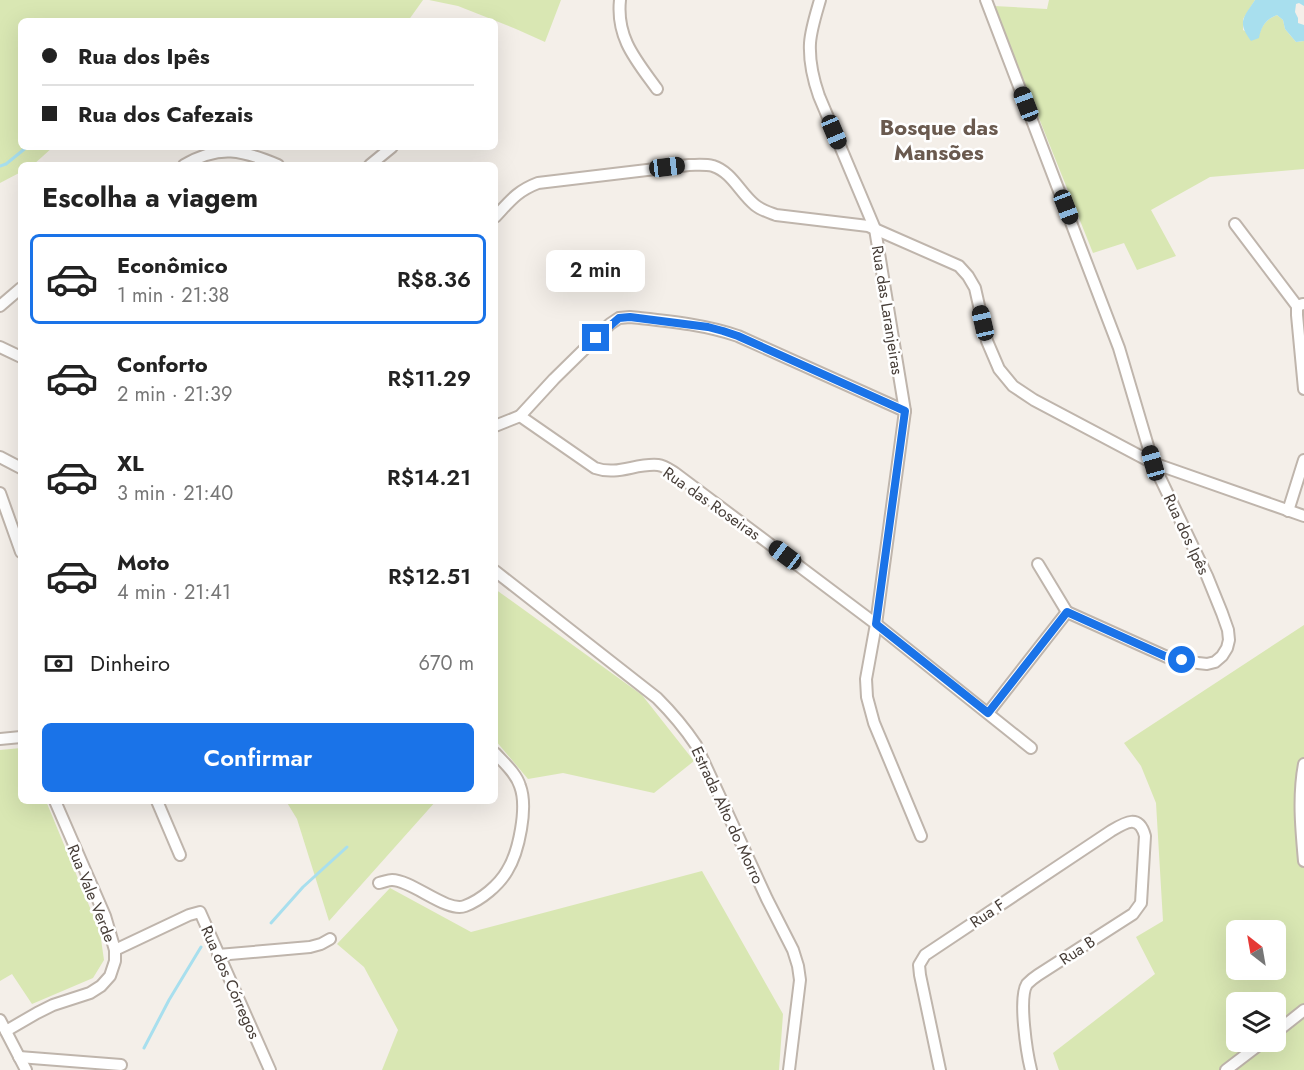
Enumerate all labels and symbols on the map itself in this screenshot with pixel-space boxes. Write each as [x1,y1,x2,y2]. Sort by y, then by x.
car [1011,84,1041,124]
district label: Bosque das Mansões [880,111,998,168]
car [819,112,849,152]
car [648,156,686,178]
car [1051,187,1081,227]
street label: Rua das Laranjeiras [866,244,909,376]
callout: 2 min [546,251,646,293]
car [970,303,996,343]
route end [582,324,609,351]
car [1139,443,1167,483]
street label: Rua das Roseiras [658,461,765,546]
street label: Rua dos Ipês [1158,490,1215,578]
car [765,537,805,573]
route start [1168,646,1195,673]
street label: Estrada Alto do Morro [686,743,770,888]
street label: Rua Vale Verde [61,841,122,946]
street label: Rua F [965,893,1009,934]
north arrow [1226,920,1286,980]
street label: Rua dos Córregos [195,922,266,1043]
street label: Rua B [1055,930,1100,971]

